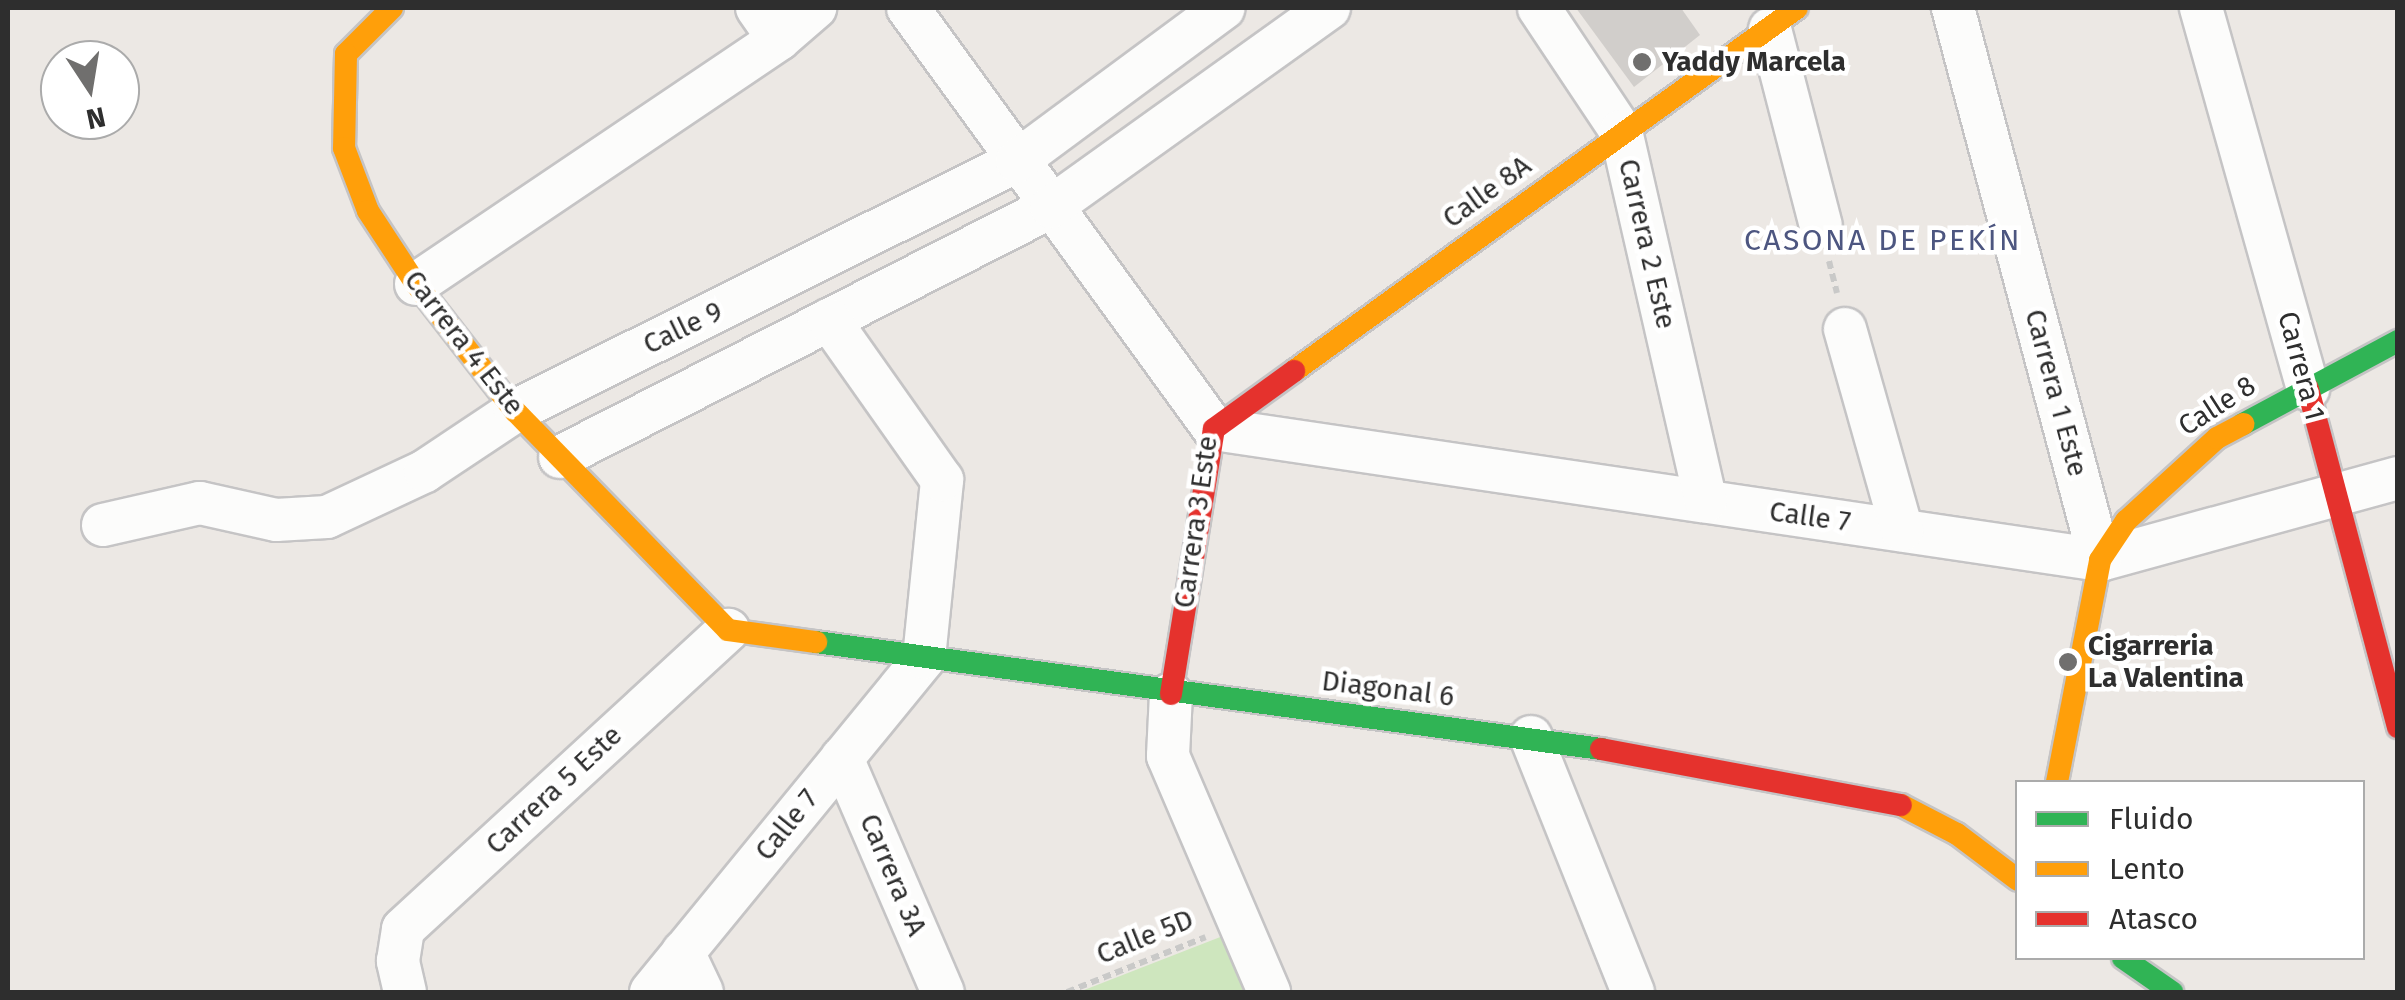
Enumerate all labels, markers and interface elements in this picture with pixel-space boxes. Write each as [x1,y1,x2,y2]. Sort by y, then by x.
north arrow [40,40,140,140]
place label: Yaddy Marcela [1662,45,1846,79]
marker: Yaddy Marcela [1631,51,1653,73]
text: N [83,100,108,136]
street label: Calle 8A [1436,149,1538,235]
street label: Carrera 2 Este [1611,156,1683,332]
district label: CASONA DE PEKÍN [1744,222,2022,258]
street label: Carrera 4 Este [397,264,531,422]
street label: Calle 9 [638,294,728,362]
street label: Carrera 1 Este [2018,306,2094,480]
street label: Carrera 1 [2270,308,2332,424]
street label: Calle 8 [2172,369,2262,443]
street label: Carrera 3 Este [1167,434,1225,610]
street label: Calle 7 [1767,495,1853,539]
place label: Cigarreria La Valentina [2088,629,2244,695]
marker: Cigarreria La Valentina [2057,651,2079,673]
street label: Diagonal 6 [1320,664,1456,714]
street label: Carrera 5 Este [479,719,629,861]
legend [2015,780,2365,960]
street label: Calle 7 [748,783,826,867]
text: Fluido [2109,801,2194,837]
street label: Carrera 3A [852,809,934,941]
text: Lento [2109,851,2185,887]
text: Atasco [2109,901,2198,937]
street label: Calle 5D [1092,902,1198,972]

